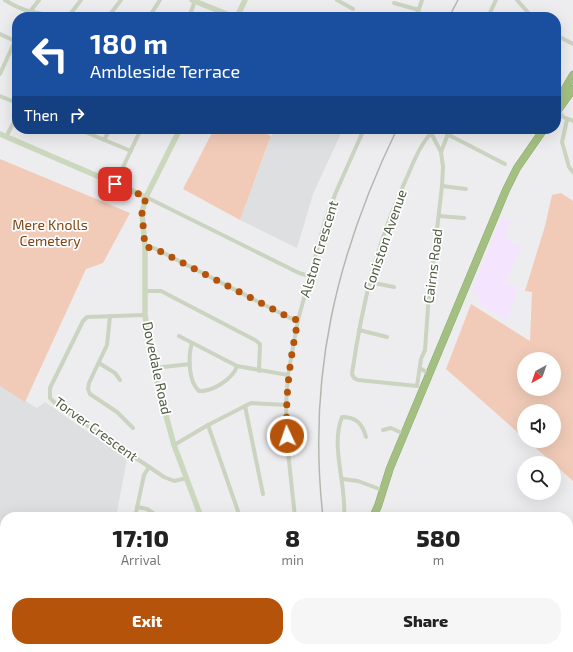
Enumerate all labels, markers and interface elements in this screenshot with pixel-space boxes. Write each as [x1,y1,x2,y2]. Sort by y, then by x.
text: 180 m [90,26,168,60]
icon: left [24,28,76,80]
text: Ambleside Terrace [90,60,240,82]
icon: right [66,104,88,126]
text: Then [24,106,58,124]
pin [98,167,132,201]
icon: arrive [104,173,126,195]
street label: Coniston Avenue [359,187,410,293]
street label: Alston Crescent [296,198,341,299]
park label: Mere Knolls Cemetery [12,216,88,249]
street label: Cairns Road [419,227,446,304]
street label: Dovedale Road [139,320,176,416]
north arrow [517,352,561,396]
map controls [517,352,561,500]
street label: Torver Crescent [51,393,141,465]
button: sound [517,404,561,448]
position arrow [266,415,308,457]
button: search [517,456,561,500]
text: 17:10 [113,523,169,552]
text: 8 [285,523,300,552]
text: 580 [416,523,460,552]
text: Arrival [121,552,161,568]
text: min [282,552,304,568]
text: m [433,552,444,568]
button: Exit [12,598,283,644]
button: Share [291,598,561,644]

